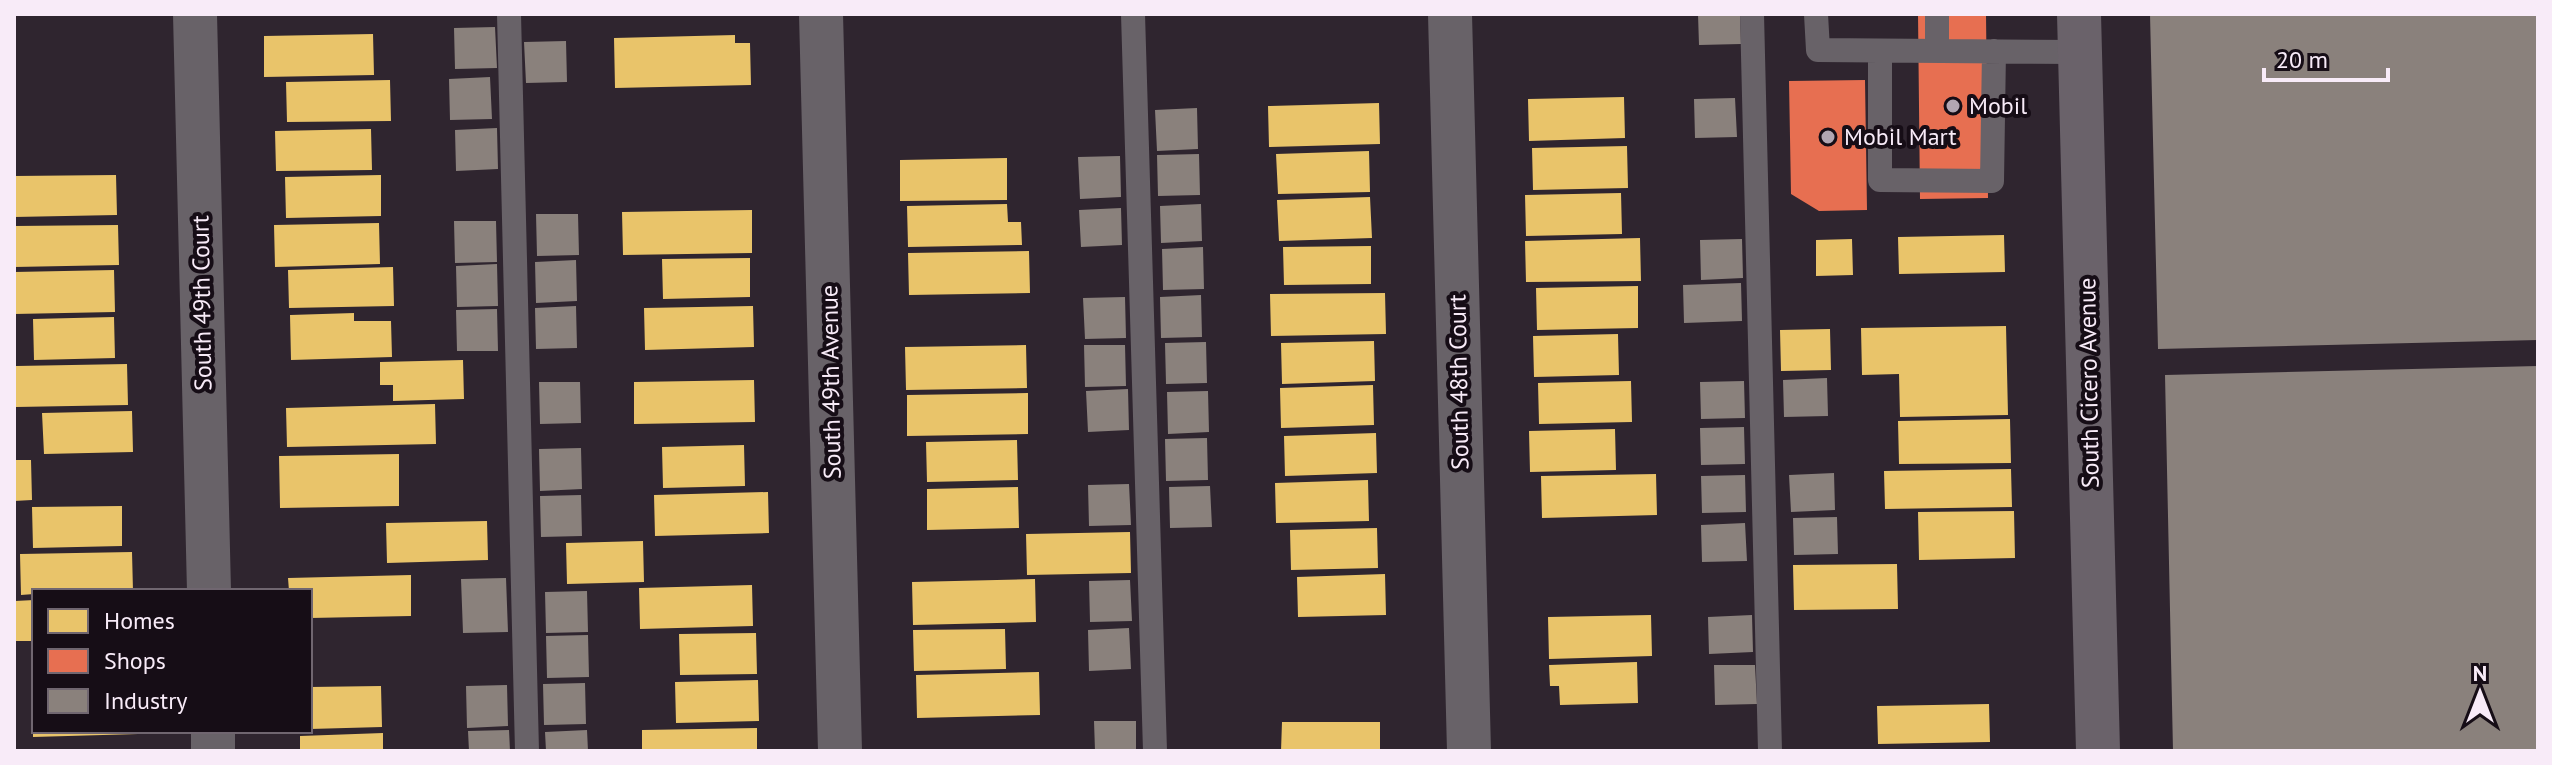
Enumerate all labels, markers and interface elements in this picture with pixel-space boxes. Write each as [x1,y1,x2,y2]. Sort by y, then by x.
scale bar [2264,32,2388,82]
text: 20 m [2276,44,2328,75]
place label: Mobil [1969,90,2027,121]
marker: Mobil [1944,97,1962,115]
place label: Mobil Mart [1844,121,1957,152]
marker: Mobil Mart [1819,128,1837,146]
street label: South 49th Court [184,215,219,391]
street label: South Cicero Avenue [2071,278,2106,488]
street label: South 49th Avenue [813,285,848,479]
street label: South 48th Court [1441,294,1476,470]
legend [32,589,312,733]
text: Homes [104,605,175,636]
text: Shops [104,645,166,676]
north arrow [2440,653,2520,733]
text: N [2473,659,2487,687]
text: Industry [104,685,188,716]

